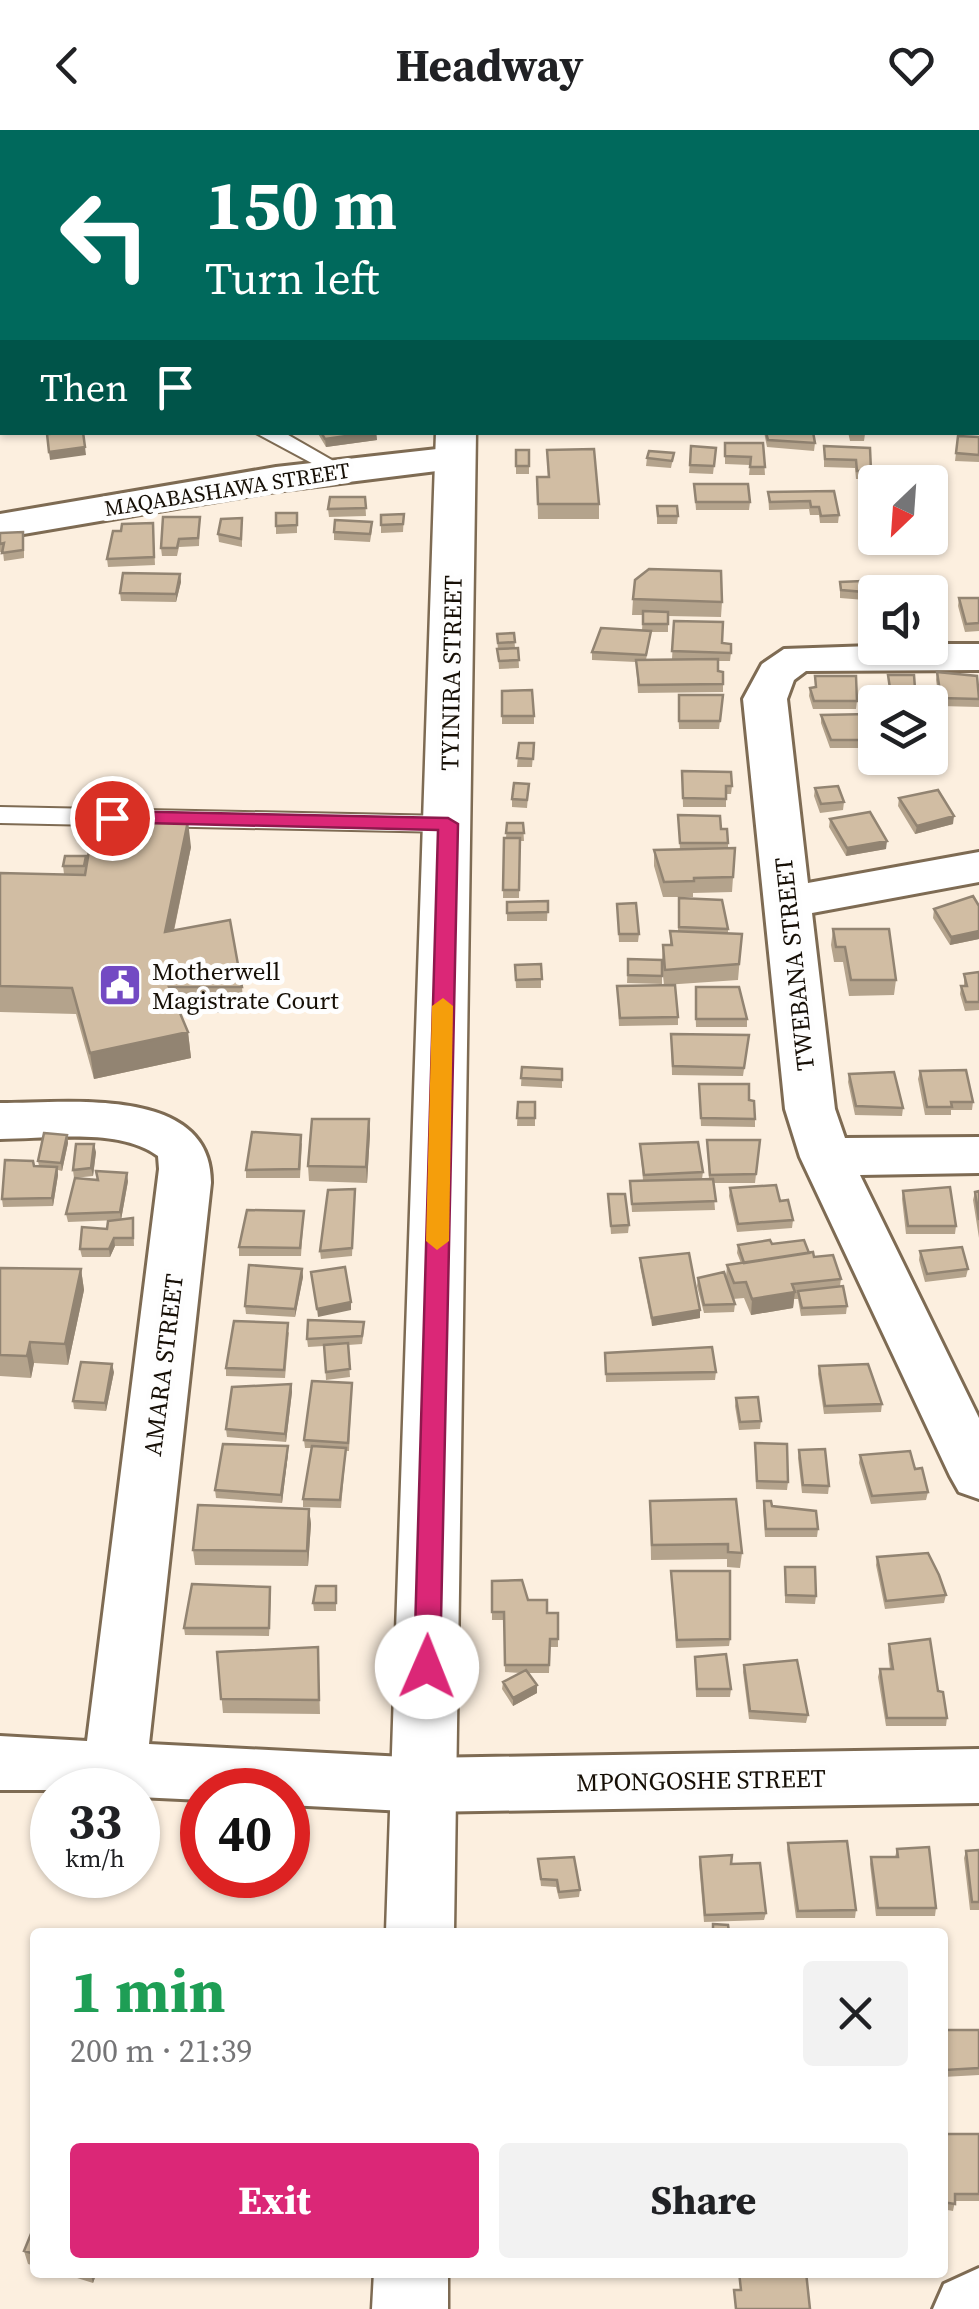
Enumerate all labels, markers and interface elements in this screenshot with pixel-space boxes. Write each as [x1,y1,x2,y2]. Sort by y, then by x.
text: Headway [395,34,584,96]
icon: back [40,38,95,93]
icon: heart [884,38,939,93]
text: 150 m [205,156,397,252]
icon: left [40,170,170,300]
text: Turn left [205,247,379,309]
icon: arrive [148,360,203,415]
text: Then [40,362,128,414]
street label: MAQABASHAWA STREET [102,455,352,523]
north arrow [858,465,948,555]
map controls [858,465,948,775]
street label: TYINIRA STREET [432,575,470,771]
button: sound [858,575,948,665]
button: layers [858,685,948,775]
pin [70,776,155,861]
icon: arrive [85,791,140,846]
street label: TWEBANA STREET [766,856,822,1072]
place label: Motherwell Magistrate Court [152,954,340,1017]
public building icon: Motherwell Magistrate Court [97,962,143,1008]
street label: AMARA STREET [135,1272,191,1458]
position arrow [375,1615,479,1719]
street label: MPONGOSHE STREET [576,1761,826,1799]
speed limit sign: 40 [180,1768,310,1898]
text: 33 [68,1786,122,1855]
text: km/h [65,1841,125,1875]
text: 1 min [70,1950,226,2032]
button: close [803,1961,908,2066]
text: 200 m · 21:39 [70,2029,252,2073]
button: Exit [70,2143,479,2258]
button: Share [499,2143,908,2258]

